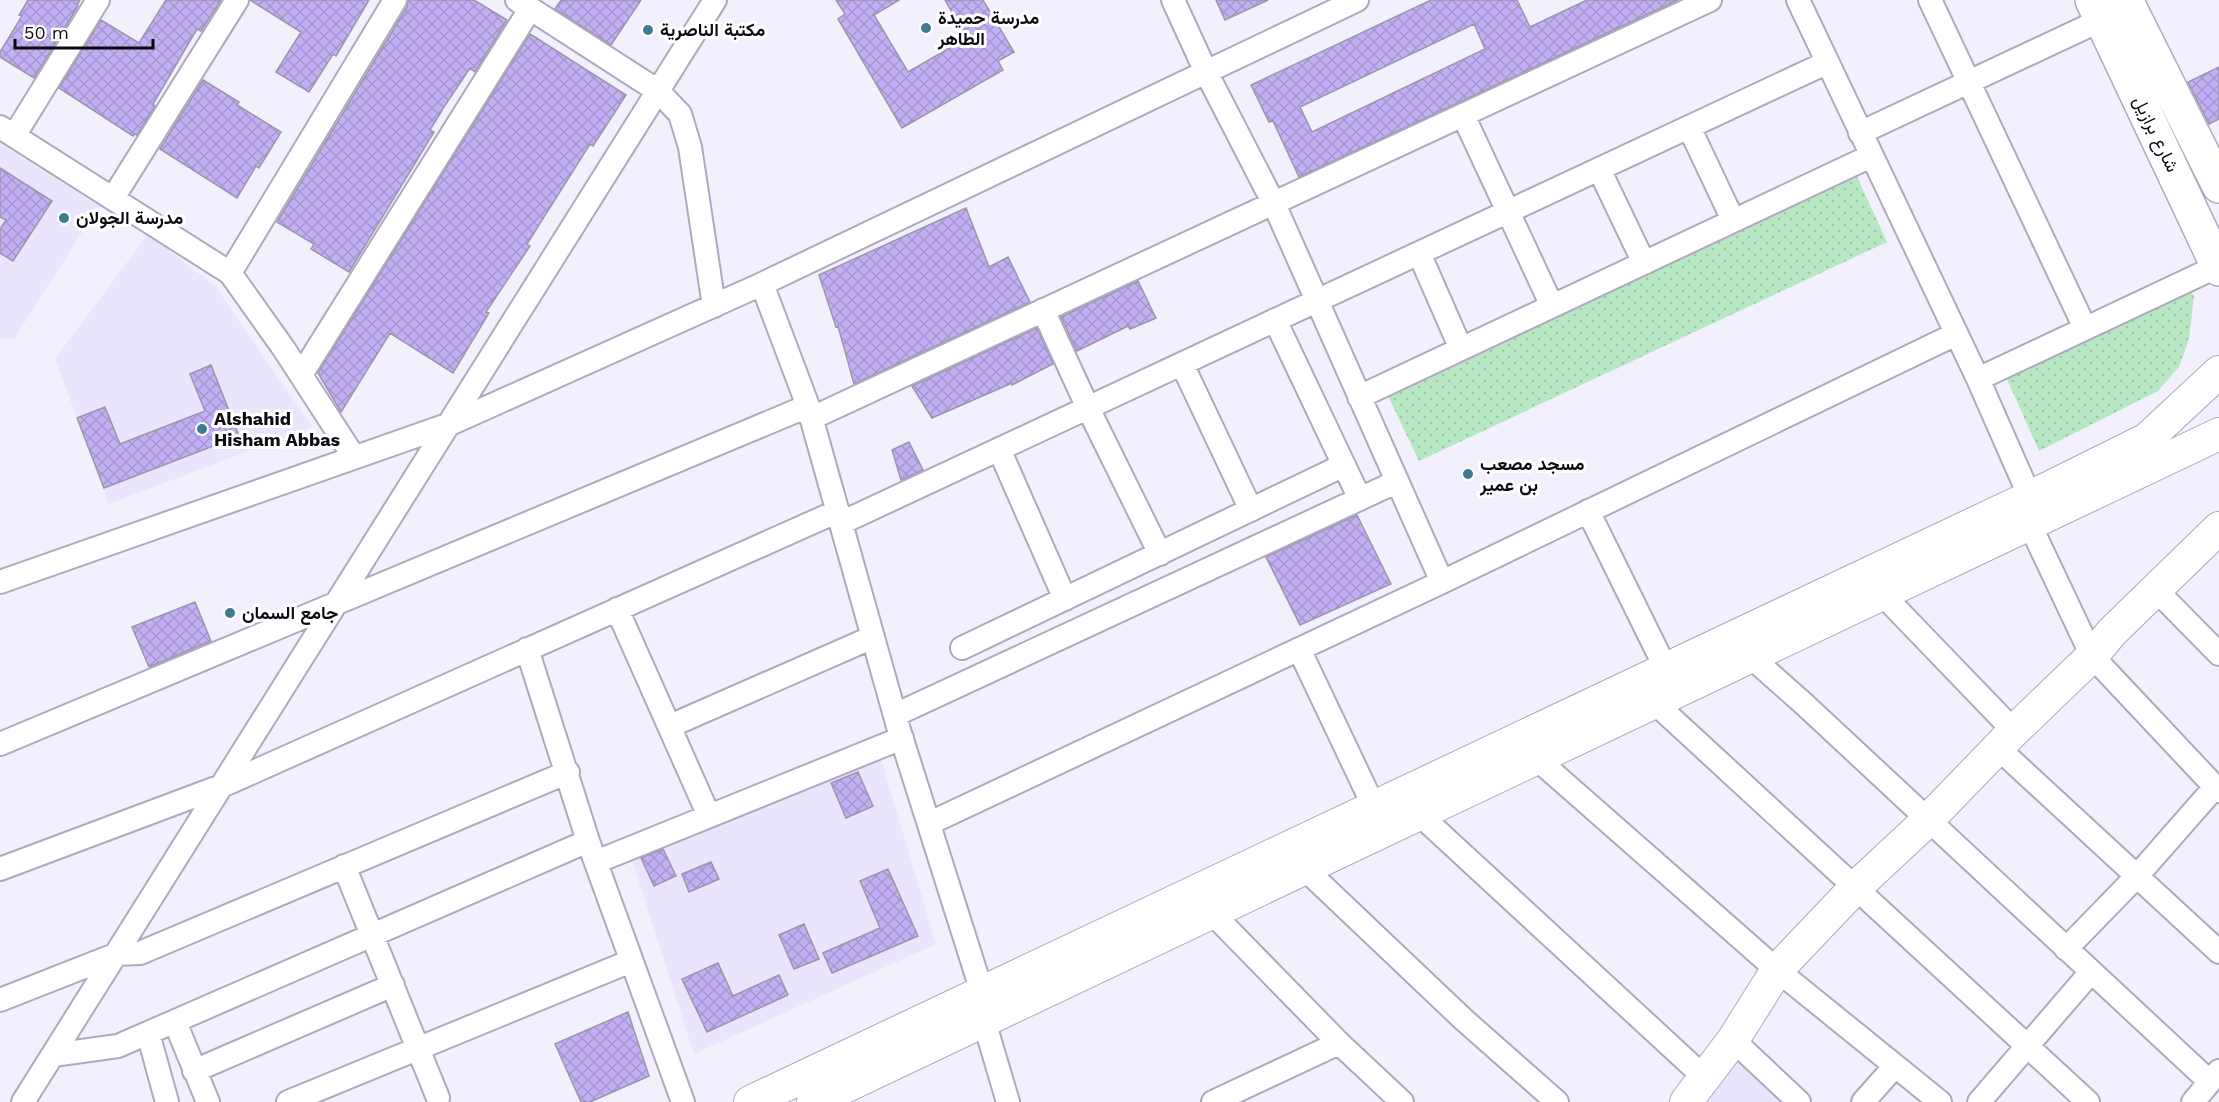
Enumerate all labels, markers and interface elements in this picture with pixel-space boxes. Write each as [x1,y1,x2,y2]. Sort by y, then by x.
place label: مدرسة حميدة الطاهر [937,7,1040,50]
scale bar [15,12,153,50]
place label: مكتبة الناصرية [660,19,765,41]
marker: مدرسة حميدة الطاهر [919,21,933,35]
text: 50 m [24,22,69,43]
marker: مكتبة الناصرية [641,23,655,37]
street label: شارع برازيل [2127,92,2184,176]
place label: مدرسة الجولان [76,207,184,229]
marker: مدرسة الجولان [57,211,71,225]
place label: Alshahid Hisham Abbas [214,408,341,450]
marker: Alshahid Hisham Abbas [195,422,209,436]
place label: مسجد مصعب بن عمير [1479,453,1585,496]
marker: مسجد مصعب بن عمير [1461,467,1475,481]
place label: جامع السمان [242,602,338,625]
marker: جامع السمان [223,606,237,620]

